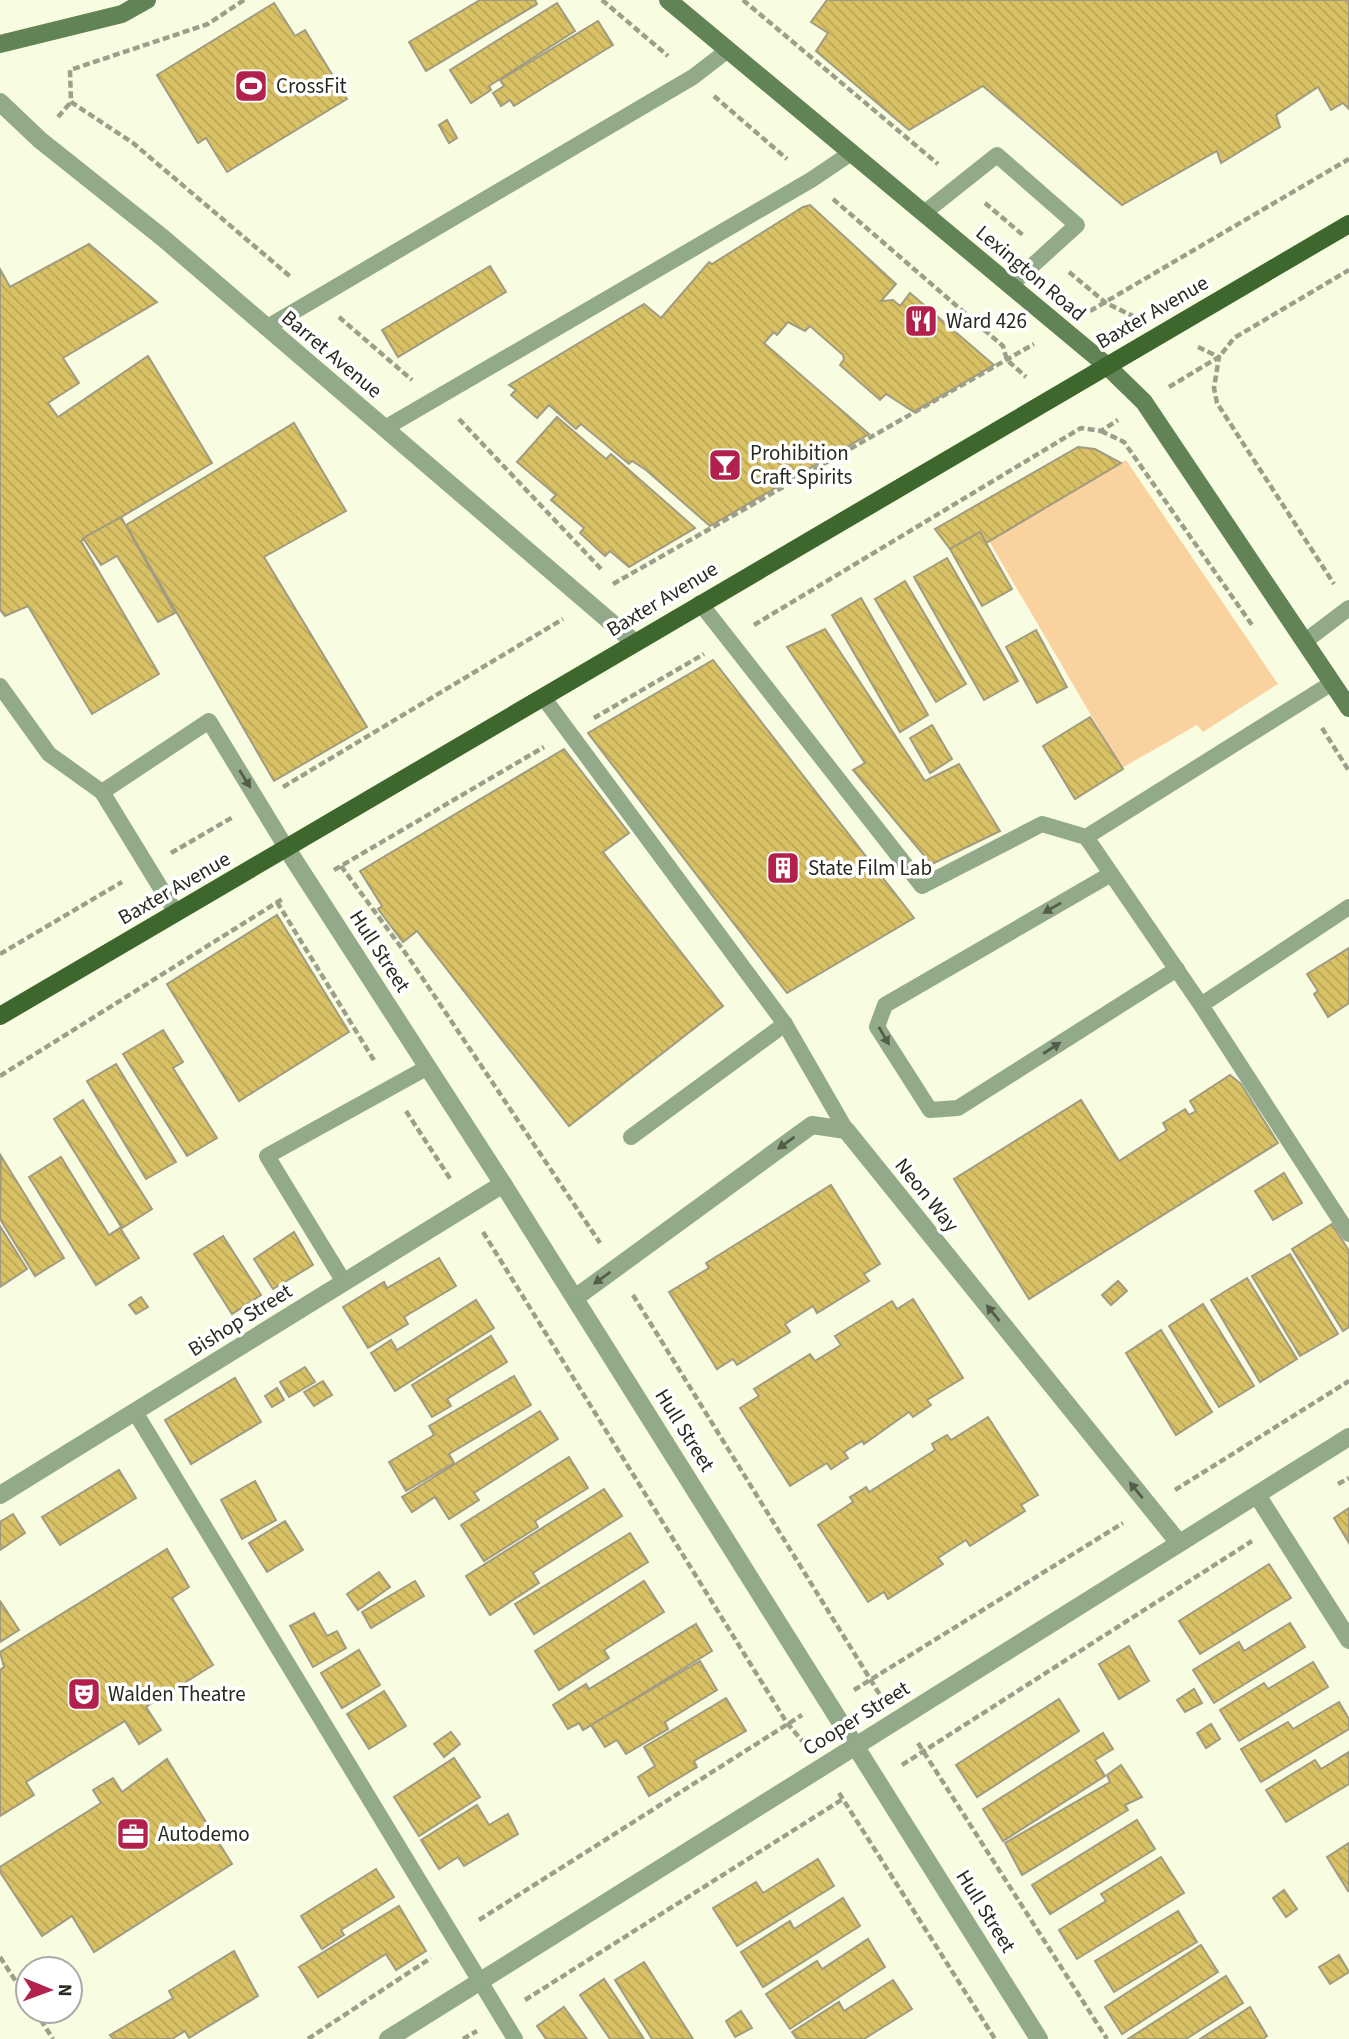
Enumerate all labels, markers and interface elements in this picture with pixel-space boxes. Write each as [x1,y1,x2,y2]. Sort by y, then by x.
sports icon: CrossFit [232,67,270,105]
place label: CrossFit [276,71,347,101]
street label: Lexington Road [969,218,1093,328]
street label: Baxter Avenue [1090,268,1214,356]
restaurant icon: Ward 426 [902,302,940,340]
street label: Barret Avenue [275,303,389,405]
place label: Ward 426 [946,306,1027,336]
place label: Prohibition Craft Spirits [750,438,852,492]
bar icon: Prohibition Craft Spirits [706,446,744,484]
street label: Baxter Avenue [601,554,723,644]
one-way arrow [239,770,252,789]
street label: Baxter Avenue [112,844,236,932]
building icon: State Film Lab [764,849,802,887]
place label: State Film Lab [808,853,932,883]
one-way arrow [1043,902,1062,915]
street label: Hull Street [342,904,418,998]
one-way arrow [877,1027,890,1046]
one-way arrow [1043,1042,1062,1055]
one-way arrow [777,1136,795,1150]
street label: Neon Way [888,1152,966,1239]
one-way arrow [594,1270,612,1285]
street label: Bishop Street [182,1276,298,1364]
one-way arrow [986,1304,1001,1322]
street label: Hull Street [648,1383,722,1477]
one-way arrow [1129,1481,1144,1498]
street label: Cooper Street [797,1673,915,1763]
theatre icon: Walden Theatre [65,1675,103,1713]
place label: Walden Theatre [108,1679,246,1709]
office icon: Autodemo [114,1815,152,1853]
place label: Autodemo [158,1819,250,1849]
street label: Hull Street [949,1864,1023,1958]
north arrow [14,1955,84,2025]
text: N [51,1984,78,1997]

